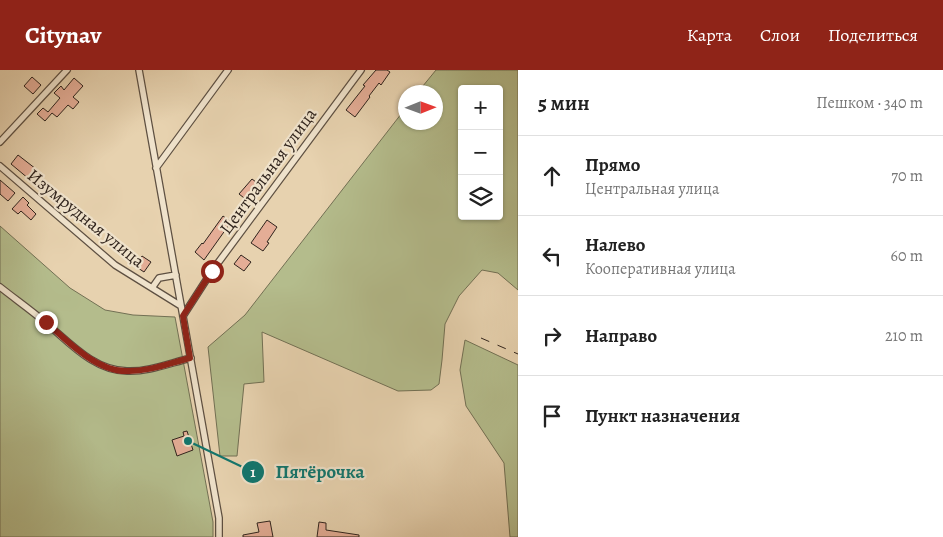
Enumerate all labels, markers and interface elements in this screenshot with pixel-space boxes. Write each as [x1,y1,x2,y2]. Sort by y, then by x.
text: Citynav [25,19,101,51]
text: Карта [687,23,732,47]
text: Слои [760,23,800,47]
text: Поделиться [828,23,918,47]
north arrow [398,85,443,130]
map controls [458,85,503,220]
button: + [458,85,503,130]
text: 5 мин [538,89,590,117]
text: Пешком · 340 m [816,92,923,114]
street label: Центральная улица [214,102,323,239]
button: − [458,130,503,175]
text: Прямо [585,152,640,178]
icon: ahead [538,162,566,190]
street label: Изумрудная улица [22,163,150,273]
text: 70 m [891,165,923,187]
button: layers [458,175,503,220]
text: Центральная улица [585,178,719,200]
text: Налево [585,232,645,258]
icon: left [538,242,566,270]
text: 60 m [891,245,923,267]
text: Кооперативная улица [585,258,736,280]
route start [201,260,224,283]
route end [35,311,58,334]
icon: right [538,322,566,350]
text: Направо [585,323,657,349]
text: 210 m [885,325,923,347]
icon: arrive [538,402,566,430]
text: Пункт назначения [585,403,740,429]
callout: Пятёрочка [241,455,375,489]
text: Пятёрочка [275,459,366,485]
text: 1 [250,462,256,482]

